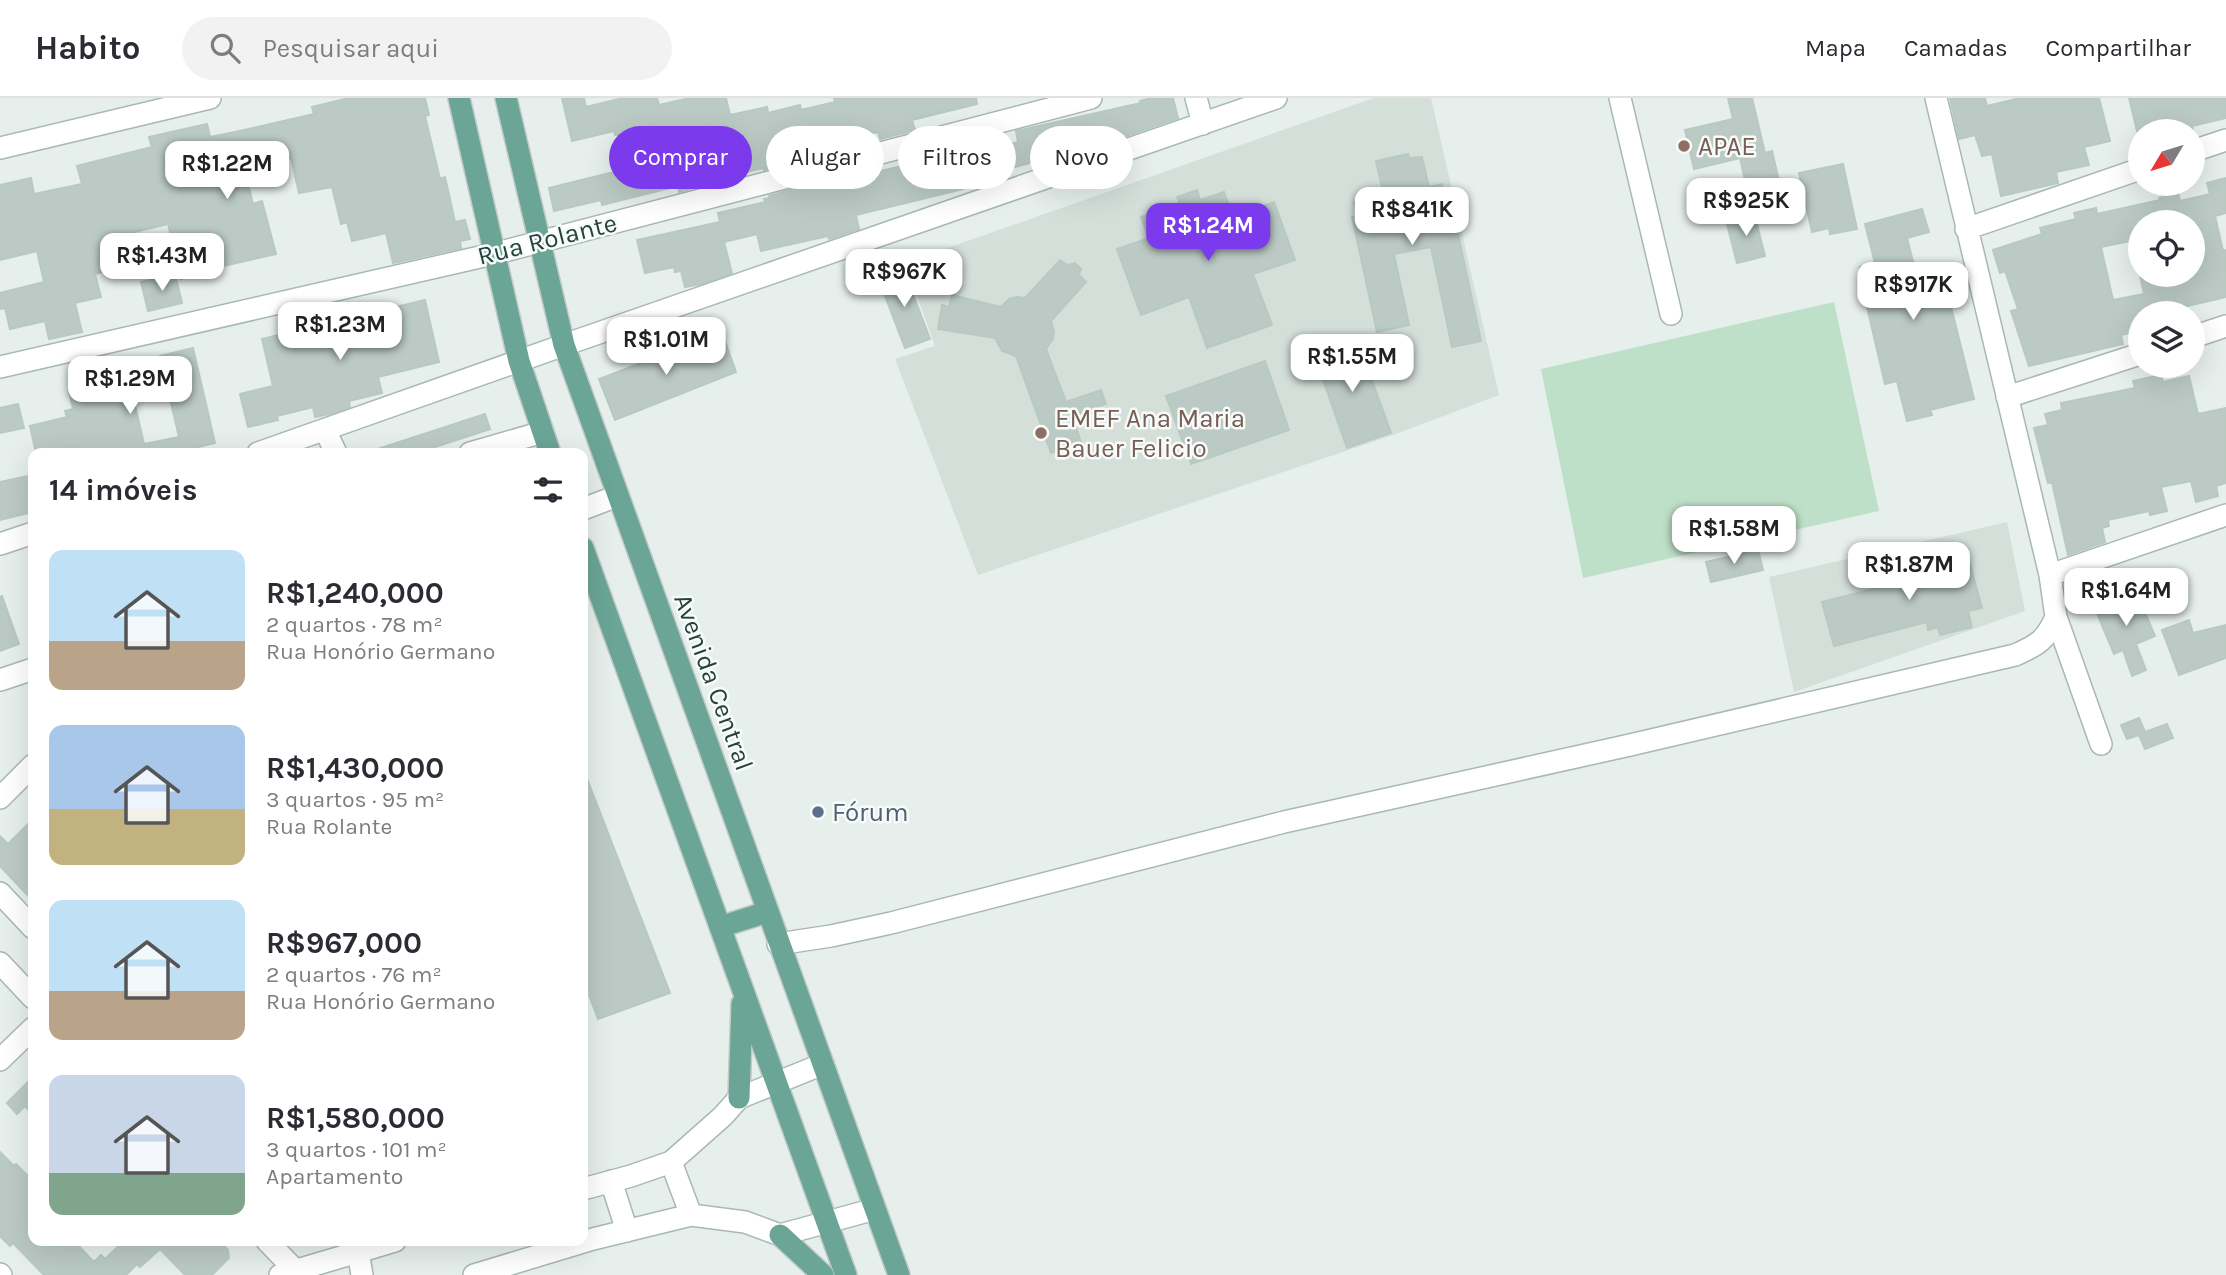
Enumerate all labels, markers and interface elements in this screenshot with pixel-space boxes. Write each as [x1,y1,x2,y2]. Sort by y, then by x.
search box [182,17,672,80]
text: Habito [35,29,140,67]
icon: search [206,29,244,67]
text: Pesquisar aqui [262,33,439,64]
text: Mapa [1805,34,1866,62]
text: Camadas [1904,34,2008,62]
text: Compartilhar [2046,34,2191,62]
north arrow [2128,119,2205,196]
map controls [2128,119,2205,378]
chip: Comprar [609,126,752,189]
chip: Alugar [766,126,884,189]
chip: Filtros [898,126,1016,189]
chip: Novo [1030,126,1133,189]
place label: APAE [1698,131,1756,162]
marker: APAE [1676,138,1692,154]
pin: R$1.22M [162,141,292,201]
text: R$1.22M [181,150,273,177]
pin: R$925K [1689,178,1803,238]
text: R$925K [1702,187,1790,214]
pin: R$841K [1355,188,1469,247]
text: R$841K [1371,196,1453,223]
pin: R$1.24M [1143,204,1273,263]
street label: Rua Rolante [474,207,620,272]
button: locate [2128,210,2205,287]
text: R$1.24M [1162,212,1254,239]
pin: R$1.43M [97,234,227,293]
text: R$1.43M [116,242,208,269]
pin: R$967K [847,250,961,309]
text: R$967K [861,258,947,285]
pin: R$917K [1856,262,1970,322]
text: R$917K [1873,271,1953,298]
button: layers [2128,301,2205,378]
pin: R$1.23M [275,302,405,362]
text: R$1.23M [294,311,386,338]
pin: R$1.01M [601,317,731,377]
text: R$1.01M [623,326,709,353]
pin: R$1.55M [1287,334,1417,394]
text: R$1.55M [1307,343,1397,370]
pin: R$1.29M [65,356,195,416]
text: R$1.29M [84,365,176,392]
place label: EMEF Ana Maria Bauer Felicio [1055,403,1245,464]
marker: EMEF Ana Maria Bauer Felicio [1033,425,1049,441]
icon: filters [529,471,567,509]
text: 14 imóveis [49,472,198,508]
pin: R$1.58M [1669,506,1799,566]
text: R$1.58M [1688,515,1780,542]
pin: R$1.87M [1844,542,1974,602]
text: R$1.87M [1864,551,1954,578]
pin: R$1.64M [2061,568,2191,628]
text: R$1,240,000 [266,575,444,611]
text: R$1.64M [2080,577,2172,604]
icon: home [105,578,189,662]
street label: Avenida Central [667,590,760,775]
text: 2 quartos · 78 m² [266,611,443,638]
text: Rua Honório Germano [266,638,495,665]
text: R$1,430,000 [266,750,444,786]
icon: home [105,753,189,837]
text: 3 quartos · 95 m² [266,786,444,813]
place label: Fórum [832,797,909,828]
marker: Fórum [810,804,826,820]
text: Rua Rolante [266,813,392,840]
text: R$967,000 [266,925,422,961]
icon: home [105,928,189,1012]
text: 2 quartos · 76 m² [266,961,442,988]
text: Rua Honório Germano [266,988,495,1015]
text: R$1,580,000 [266,1100,445,1136]
icon: home [105,1103,189,1187]
text: 3 quartos · 101 m² [266,1136,447,1163]
text: Apartamento [266,1163,403,1190]

